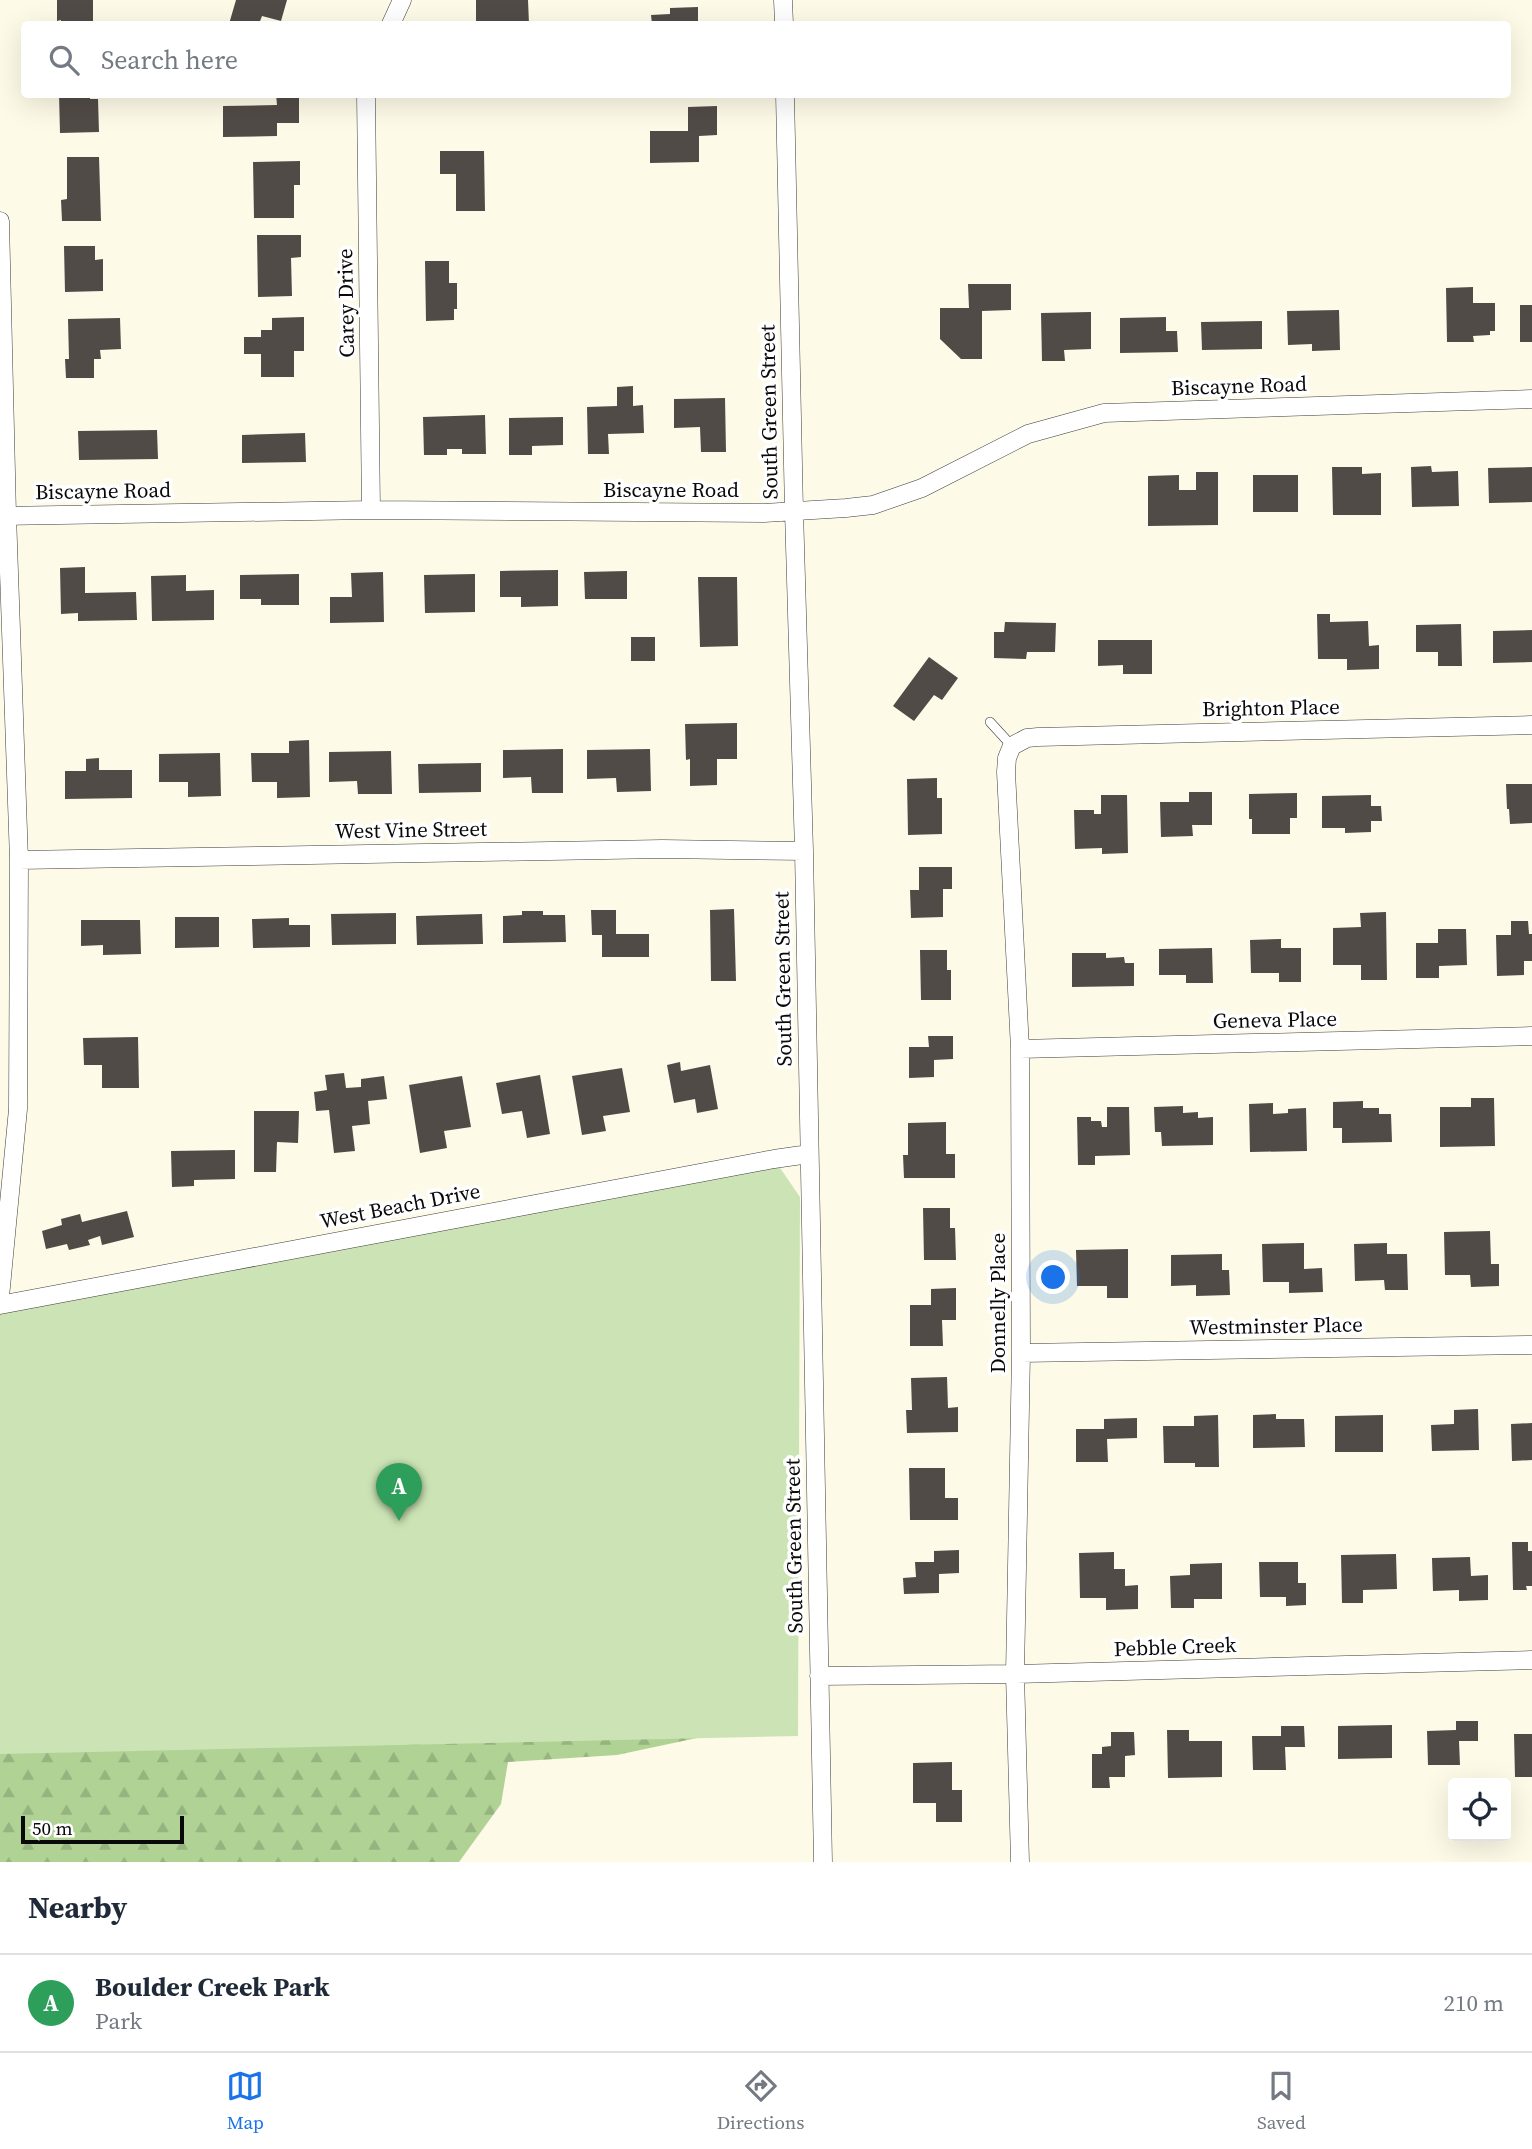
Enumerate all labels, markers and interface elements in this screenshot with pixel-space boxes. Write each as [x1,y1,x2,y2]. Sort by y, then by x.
search box [21,21,1511,98]
icon: search [45,41,83,79]
text: Search here [101,42,238,78]
street label: Carey Drive [330,248,361,358]
street label: South Green Street [752,324,785,500]
street label: Biscayne Road [1171,369,1308,402]
street label: Biscayne Road [35,475,171,506]
street label: Biscayne Road [603,475,739,504]
street label: Brighton Place [1202,692,1340,723]
street label: West Vine Street [335,814,487,845]
street label: South Green Street [766,891,799,1067]
street label: Geneva Place [1213,1004,1337,1035]
street label: West Beach Drive [317,1176,483,1235]
street label: Donnelly Place [983,1233,1012,1373]
your location [1036,1260,1070,1294]
street label: Westminster Place [1189,1309,1363,1342]
street label: South Green Street [777,1458,810,1634]
pin: A [376,1463,422,1521]
street label: Pebble Creek [1113,1630,1237,1663]
map controls [1448,1778,1511,1841]
button: locate [1448,1778,1511,1841]
scale bar [21,1813,184,1845]
text: 50 m [32,1815,73,1841]
text: Nearby [28,1887,127,1928]
text: Boulder Creek Park [95,1969,329,2005]
text: A [43,1987,59,2019]
text: 210 m [1443,1987,1504,2019]
text: Park [95,2005,142,2037]
tab: Map [226,2067,264,2135]
tab: Directions [717,2067,805,2135]
tab: Saved [1257,2067,1306,2135]

